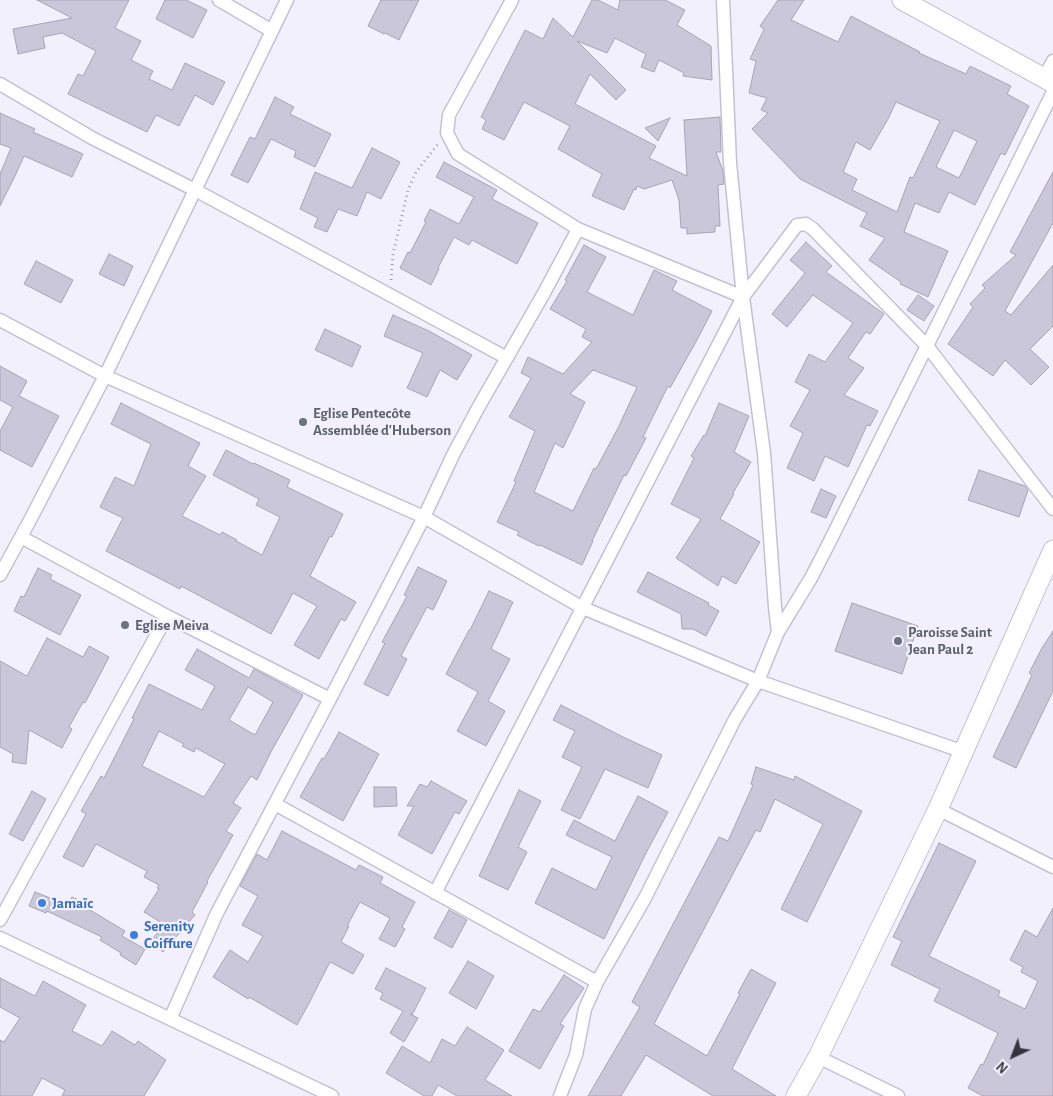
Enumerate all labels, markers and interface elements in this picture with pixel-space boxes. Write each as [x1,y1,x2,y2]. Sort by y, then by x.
place label: Eglise Pentecôte Assemblée d'Huberson [313,404,451,439]
marker: Eglise Pentecôte Assemblée d'Huberson [297,416,309,428]
place label: Eglise Meiva [135,616,209,634]
marker: Eglise Meiva [119,619,131,631]
place label: Paroisse Saint Jean Paul 2 [908,623,992,658]
marker: Paroisse Saint Jean Paul 2 [892,635,904,647]
place label: Jamaïc [52,894,93,912]
marker: Jamaïc [36,897,48,909]
place label: Serenity Coiffure [144,917,194,952]
marker: Serenity Coiffure [128,929,140,941]
north arrow [988,1031,1038,1081]
text: N [994,1059,1011,1075]

